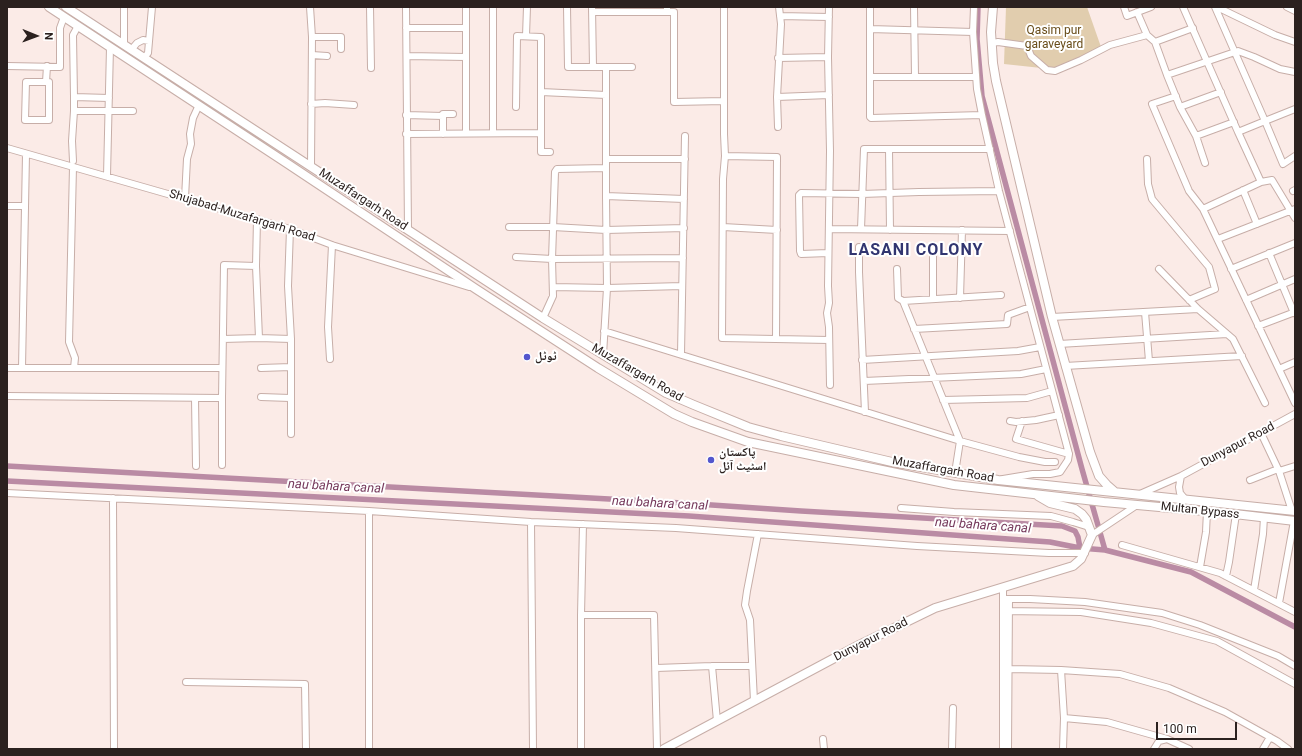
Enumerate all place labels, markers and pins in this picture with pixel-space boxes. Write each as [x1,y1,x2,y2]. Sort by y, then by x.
place label: ٹوٹل [535,350,556,364]
marker: ٹوٹل [522,352,532,362]
place label: پاکستان اسٹیٹ آئل [719,446,766,474]
marker: پاکستان اسٹیٹ آئل [706,455,716,465]

